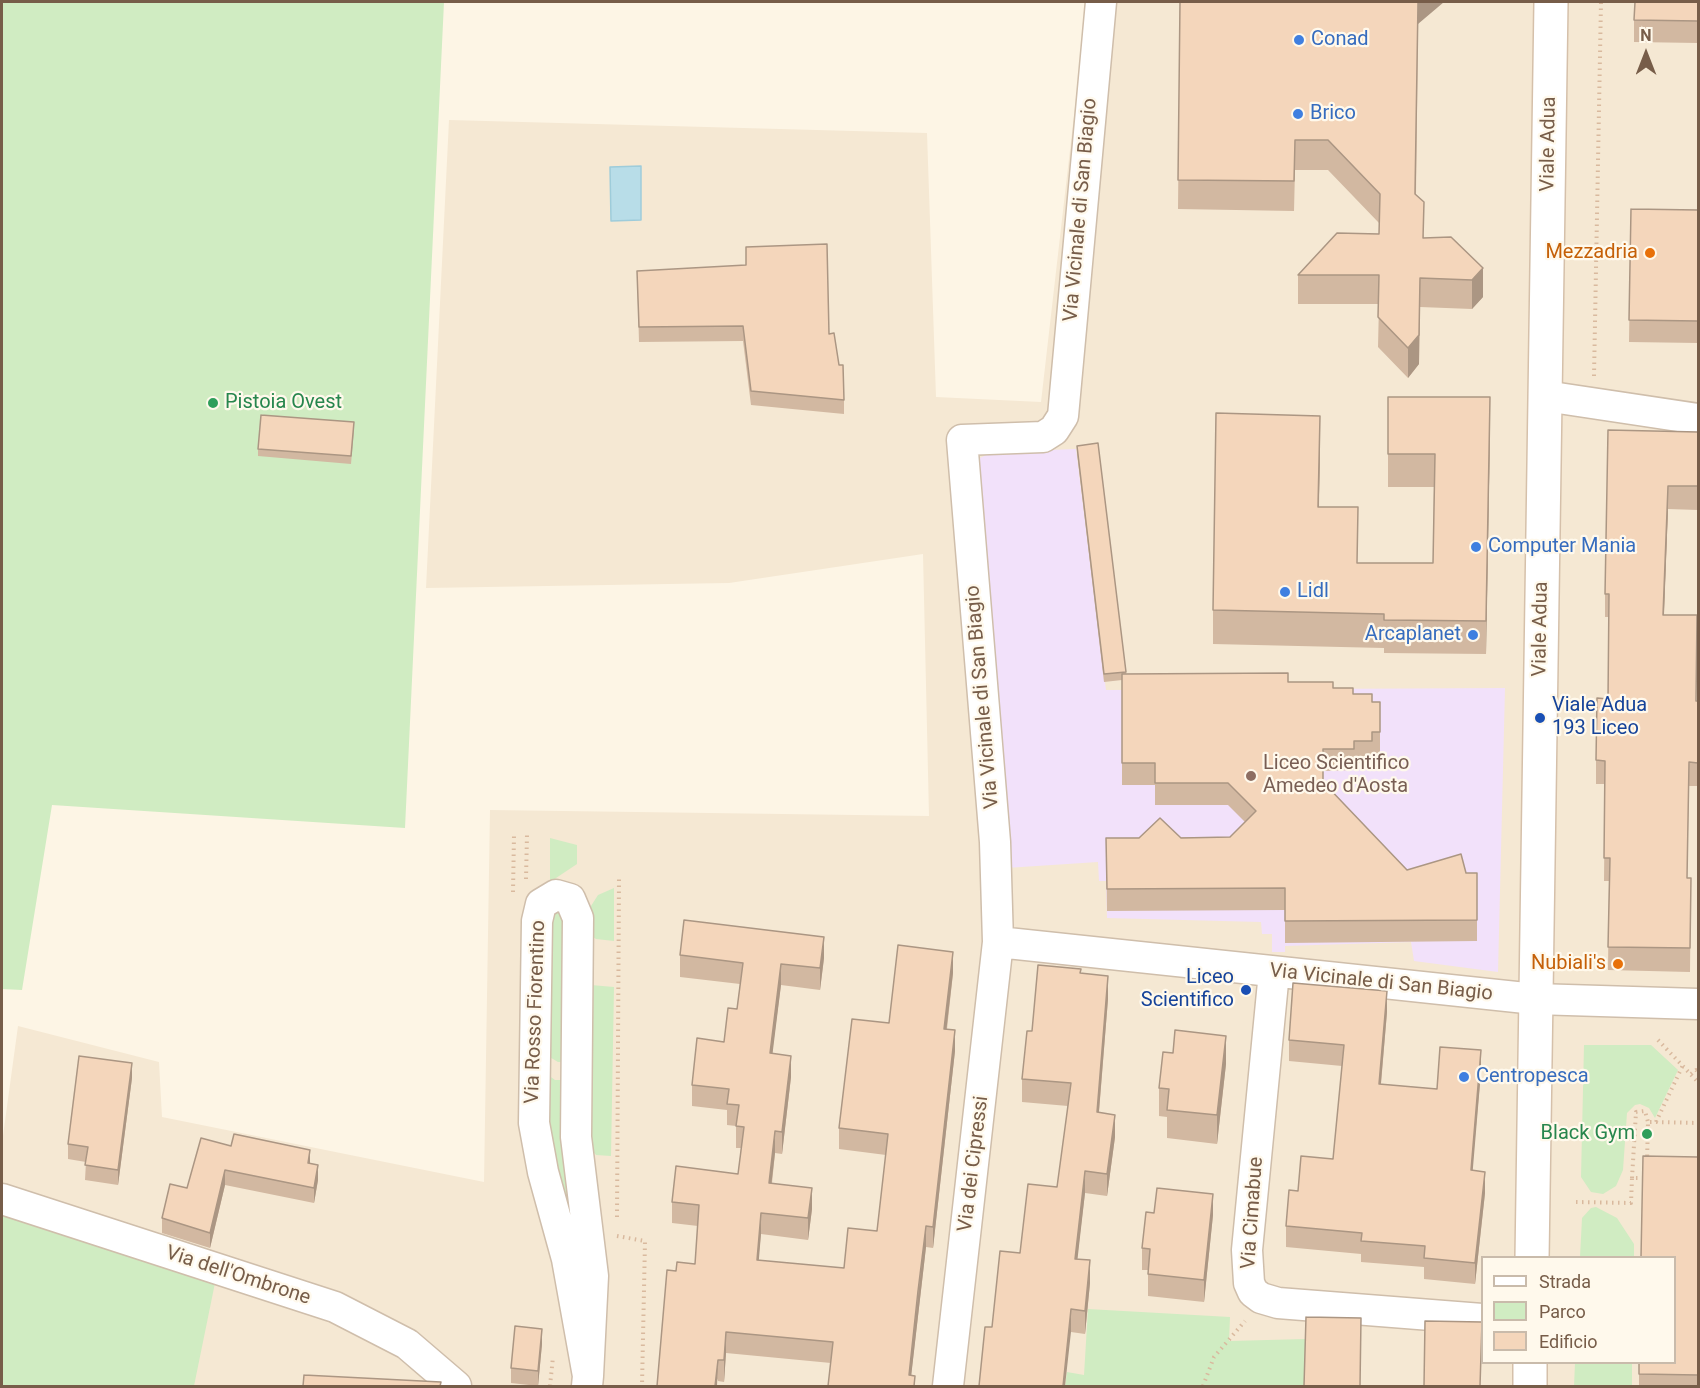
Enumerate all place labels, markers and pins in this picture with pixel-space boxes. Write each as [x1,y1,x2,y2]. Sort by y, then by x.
place label: Conad [1311,28,1369,52]
marker: Conad [1292,33,1306,47]
place label: Brico [1310,102,1356,126]
marker: Brico [1291,107,1305,121]
place label: Mezzadria [1545,241,1638,265]
marker: Mezzadria [1643,246,1657,260]
place label: Pistoia Ovest [225,391,342,415]
marker: Pistoia Ovest [206,396,220,410]
place label: Computer Mania [1488,535,1636,559]
marker: Computer Mania [1469,540,1483,554]
place label: Lidl [1297,580,1329,604]
marker: Lidl [1278,585,1292,599]
place label: Arcaplanet [1365,623,1461,647]
marker: Arcaplanet [1466,628,1480,642]
place label: Viale Adua 193 Liceo [1552,694,1647,741]
marker: Viale Adua 193 Liceo [1533,711,1547,725]
place label: Liceo Scientifico Amedeo d'Aosta [1263,752,1409,799]
marker: Liceo Scientifico Amedeo d'Aosta [1244,769,1258,783]
place label: Nubiali's [1531,952,1606,976]
marker: Nubiali's [1611,957,1625,971]
place label: Liceo Scientifico [1141,966,1234,1013]
marker: Liceo Scientifico [1239,983,1253,997]
place label: Centropesca [1476,1065,1589,1089]
marker: Centropesca [1457,1070,1471,1084]
place label: Black Gym [1541,1122,1635,1146]
marker: Black Gym [1640,1127,1654,1141]

